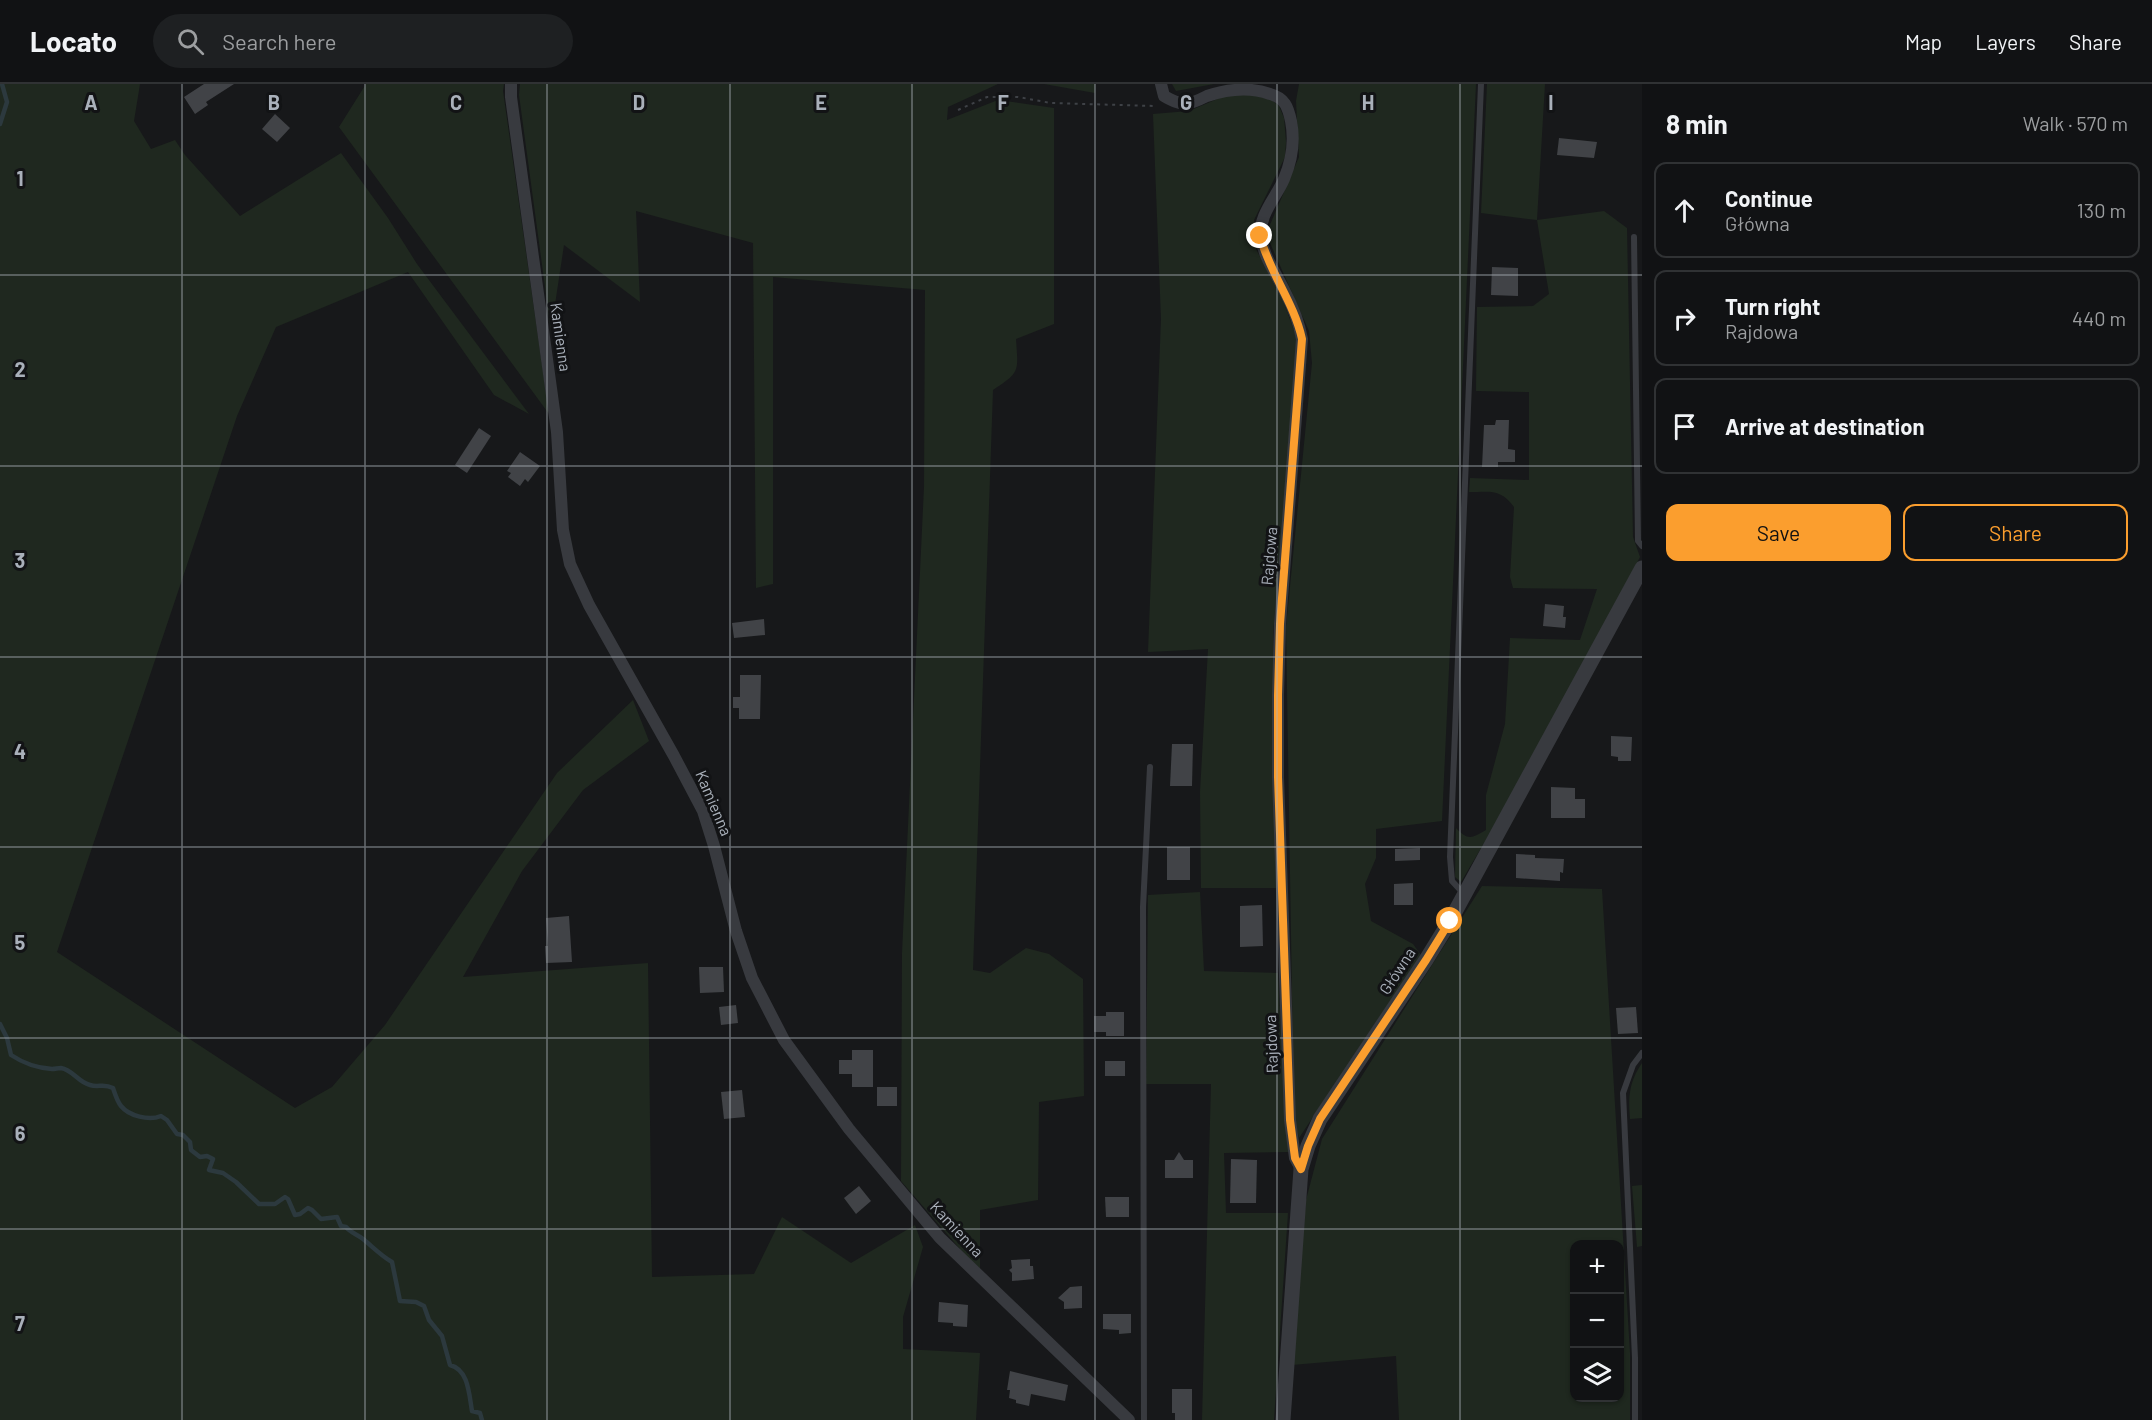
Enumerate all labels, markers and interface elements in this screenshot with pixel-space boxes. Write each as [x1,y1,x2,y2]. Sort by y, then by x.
search box [153,14,573,68]
text: Locato [30,24,117,58]
icon: search [174,25,207,58]
text: Search here [222,28,337,54]
text: Map [1905,29,1942,54]
text: Layers [1975,29,2036,54]
text: Share [2069,29,2122,54]
text: A [84,90,98,114]
text: B [268,90,280,114]
text: C [450,90,462,114]
text: D [633,90,645,114]
text: E [815,90,827,114]
text: F [997,90,1009,114]
text: G [1180,90,1192,114]
text: H [1362,90,1374,114]
text: I [1548,90,1554,114]
text: 8 min [1666,108,1728,139]
text: Walk · 570 m [2023,111,2128,135]
text: 1 [16,166,24,190]
text: Continue [1725,185,1813,211]
icon: ahead [1668,194,1701,227]
text: 130 m [2077,198,2126,222]
text: Główna [1725,211,1790,235]
route end [1246,222,1272,248]
text: Turn right [1725,293,1820,319]
street label: Kamienna [547,301,576,373]
icon: right [1668,302,1701,335]
text: 440 m [2072,306,2126,330]
text: Rajdowa [1725,319,1798,343]
text: 2 [14,357,26,381]
icon: arrive [1668,410,1701,443]
text: Arrive at destination [1725,413,1924,439]
button: Save [1666,504,1891,561]
button: Share [1903,504,2128,561]
street label: Rajdowa [1256,526,1281,586]
text: 3 [15,548,25,572]
text: 4 [14,739,26,763]
street label: Kamienna [692,767,737,838]
route start [1436,907,1462,933]
text: 5 [15,930,26,954]
street label: Główna [1374,944,1419,998]
street label: Rajdowa [1260,1014,1281,1074]
text: 6 [15,1121,26,1145]
street label: Kamienna [927,1197,988,1260]
map controls [1570,1240,1624,1402]
button: + [1570,1240,1624,1294]
button: − [1570,1294,1624,1348]
text: 7 [15,1311,25,1335]
button: layers [1570,1348,1624,1402]

